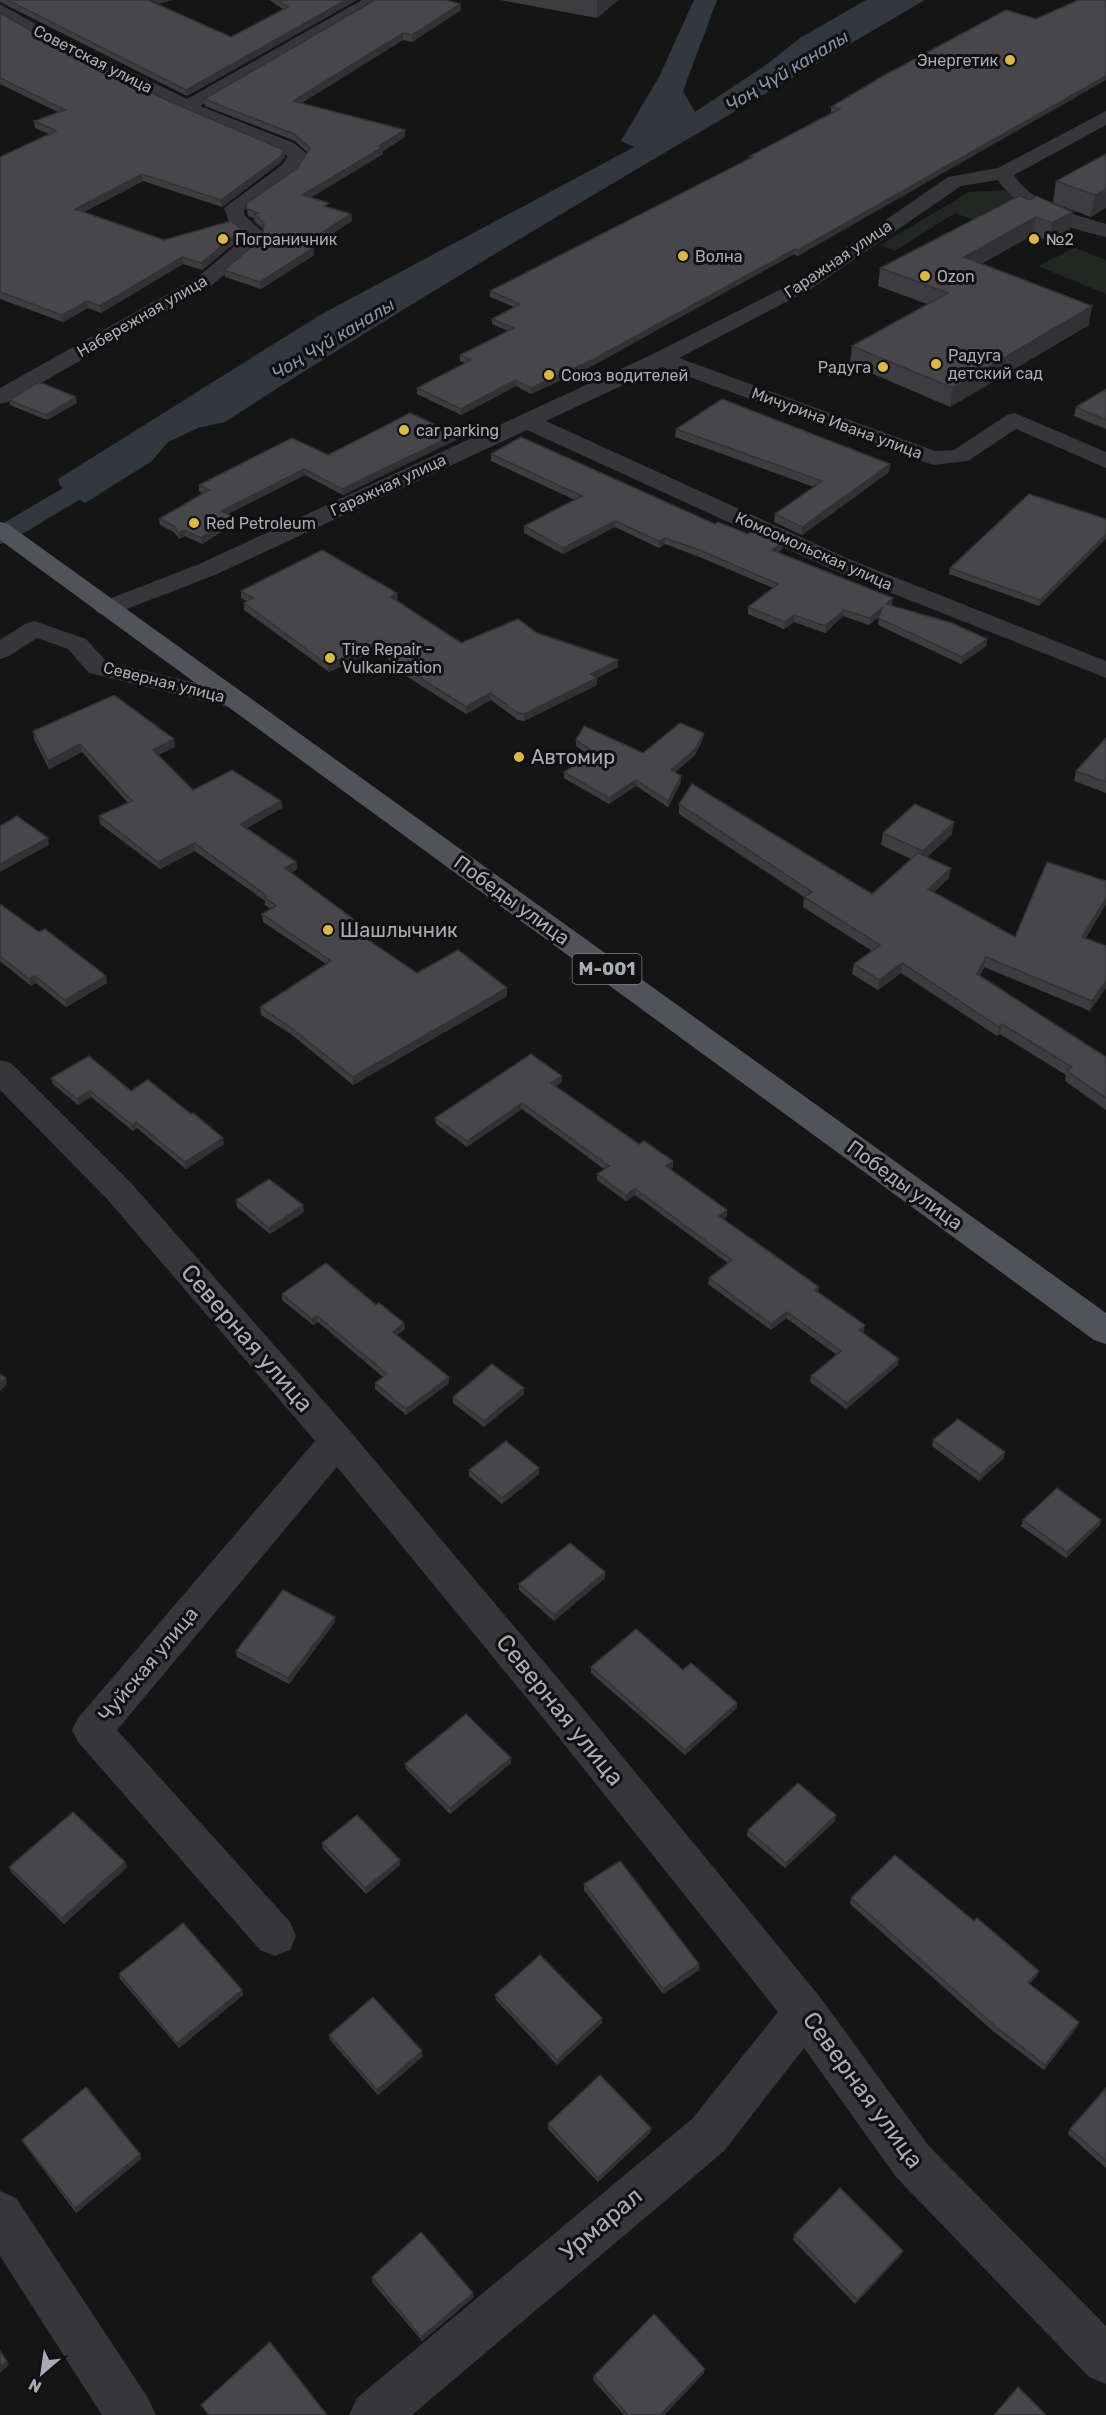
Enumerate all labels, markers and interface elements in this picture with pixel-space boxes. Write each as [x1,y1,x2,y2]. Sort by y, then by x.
street label: Советская улица [30,21,156,97]
water label: Чоң Чүй каналы [722,25,853,116]
place label: Энергетик [917,51,998,70]
marker: Энергетик [1003,53,1017,67]
street label: Гаражная улица [781,216,895,302]
place label: Пограничник [235,230,338,249]
place label: №2 [1046,230,1074,249]
marker: Пограничник [216,232,230,246]
marker: №2 [1027,232,1041,246]
place label: Волна [695,247,743,266]
marker: Волна [676,249,690,263]
place label: Ozon [937,267,975,286]
marker: Ozon [918,269,932,283]
street label: Набережная улица [74,271,210,361]
water label: Чоң Чүй каналы [268,293,399,384]
place label: Радуга детский сад [948,346,1043,383]
marker: Радуга детский сад [929,357,943,371]
place label: Радуга [818,358,871,377]
marker: Радуга [876,360,890,374]
place label: Союз водителей [561,366,688,385]
marker: Союз водителей [542,368,556,382]
street label: Мичурина Ивана улица [749,383,925,463]
place label: car parking [416,421,499,440]
marker: car parking [397,423,411,437]
street label: Гаражная улица [327,450,449,520]
street label: Комсомольская улица [732,508,896,594]
place label: Red Petroleum [206,514,316,533]
marker: Red Petroleum [187,516,201,530]
place label: Tire Repair - Vulkanization [342,640,442,677]
marker: Tire Repair - Vulkanization [323,651,337,665]
street label: Северная улица [101,658,227,706]
place label: Автомир [531,745,615,769]
marker: Автомир [512,750,526,764]
street label: Победы улица [449,850,575,950]
place label: Шашлычник [340,918,458,942]
marker: Шашлычник [321,923,335,937]
road number: М-001 [572,954,642,984]
street label: Победы улица [842,1135,968,1235]
street label: Северная улица [175,1258,319,1418]
street label: Чуйская улица [93,1602,203,1726]
street label: Северная улица [490,1629,630,1791]
street label: Северная улица [797,2006,929,2174]
street label: Урмарал [554,2182,648,2266]
north arrow [12,2343,72,2403]
text: N [25,2375,45,2397]

